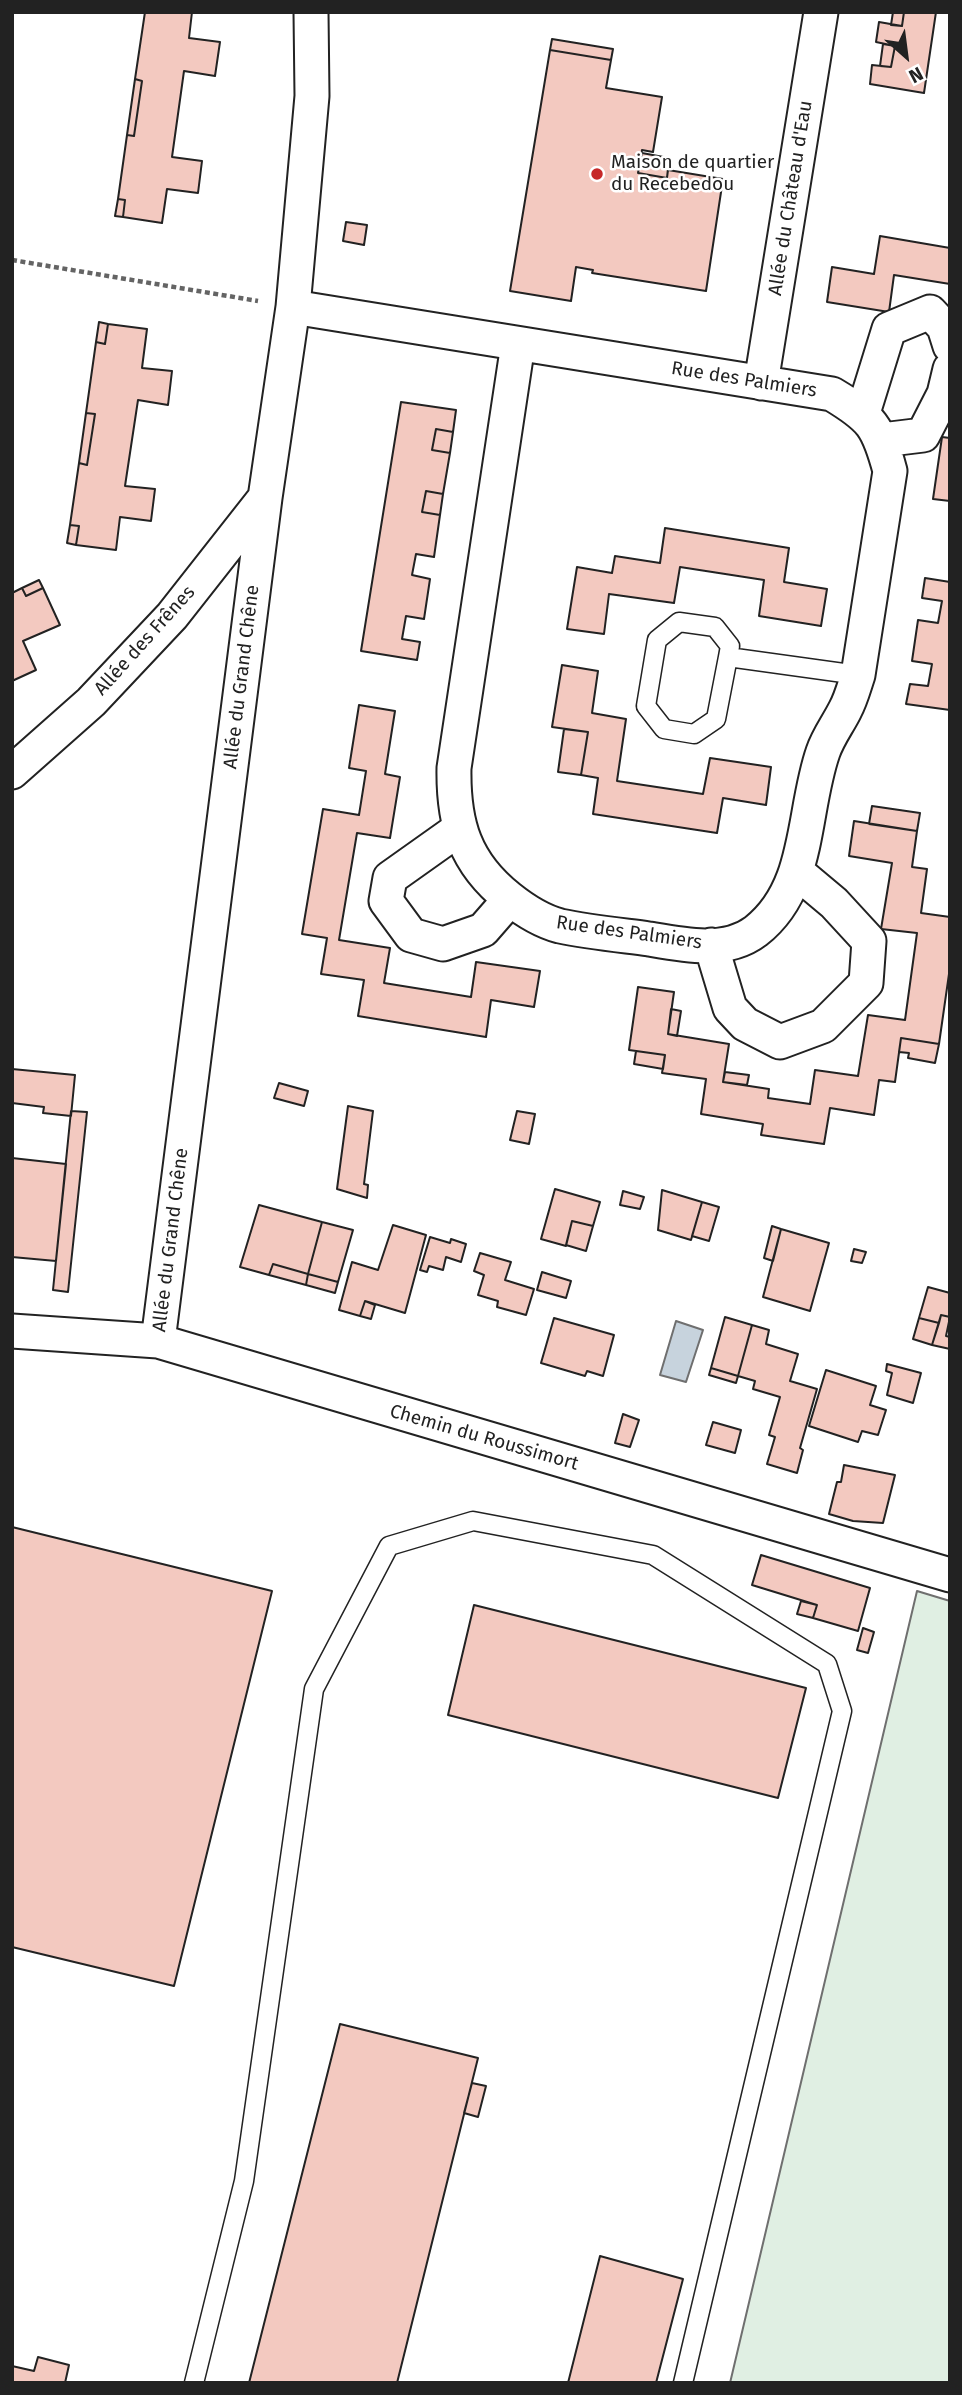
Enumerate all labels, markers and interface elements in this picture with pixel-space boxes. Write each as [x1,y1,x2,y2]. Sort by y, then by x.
north arrow [871,21,941,91]
text: N [905,62,927,88]
street label: Allée du Château d'Eau [764,99,818,297]
place label: Maison de quartier du Recebedou [611,152,774,196]
marker: Maison de quartier du Recebedou [589,166,605,182]
street label: Rue des Palmiers [670,357,818,403]
street label: Allée des Frênes [90,582,200,700]
street label: Allée du Grand Chêne [219,584,265,770]
street label: Rue des Palmiers [555,911,703,955]
street label: Allée du Grand Chêne [148,1147,194,1333]
street label: Chemin du Roussimort [387,1400,581,1476]

